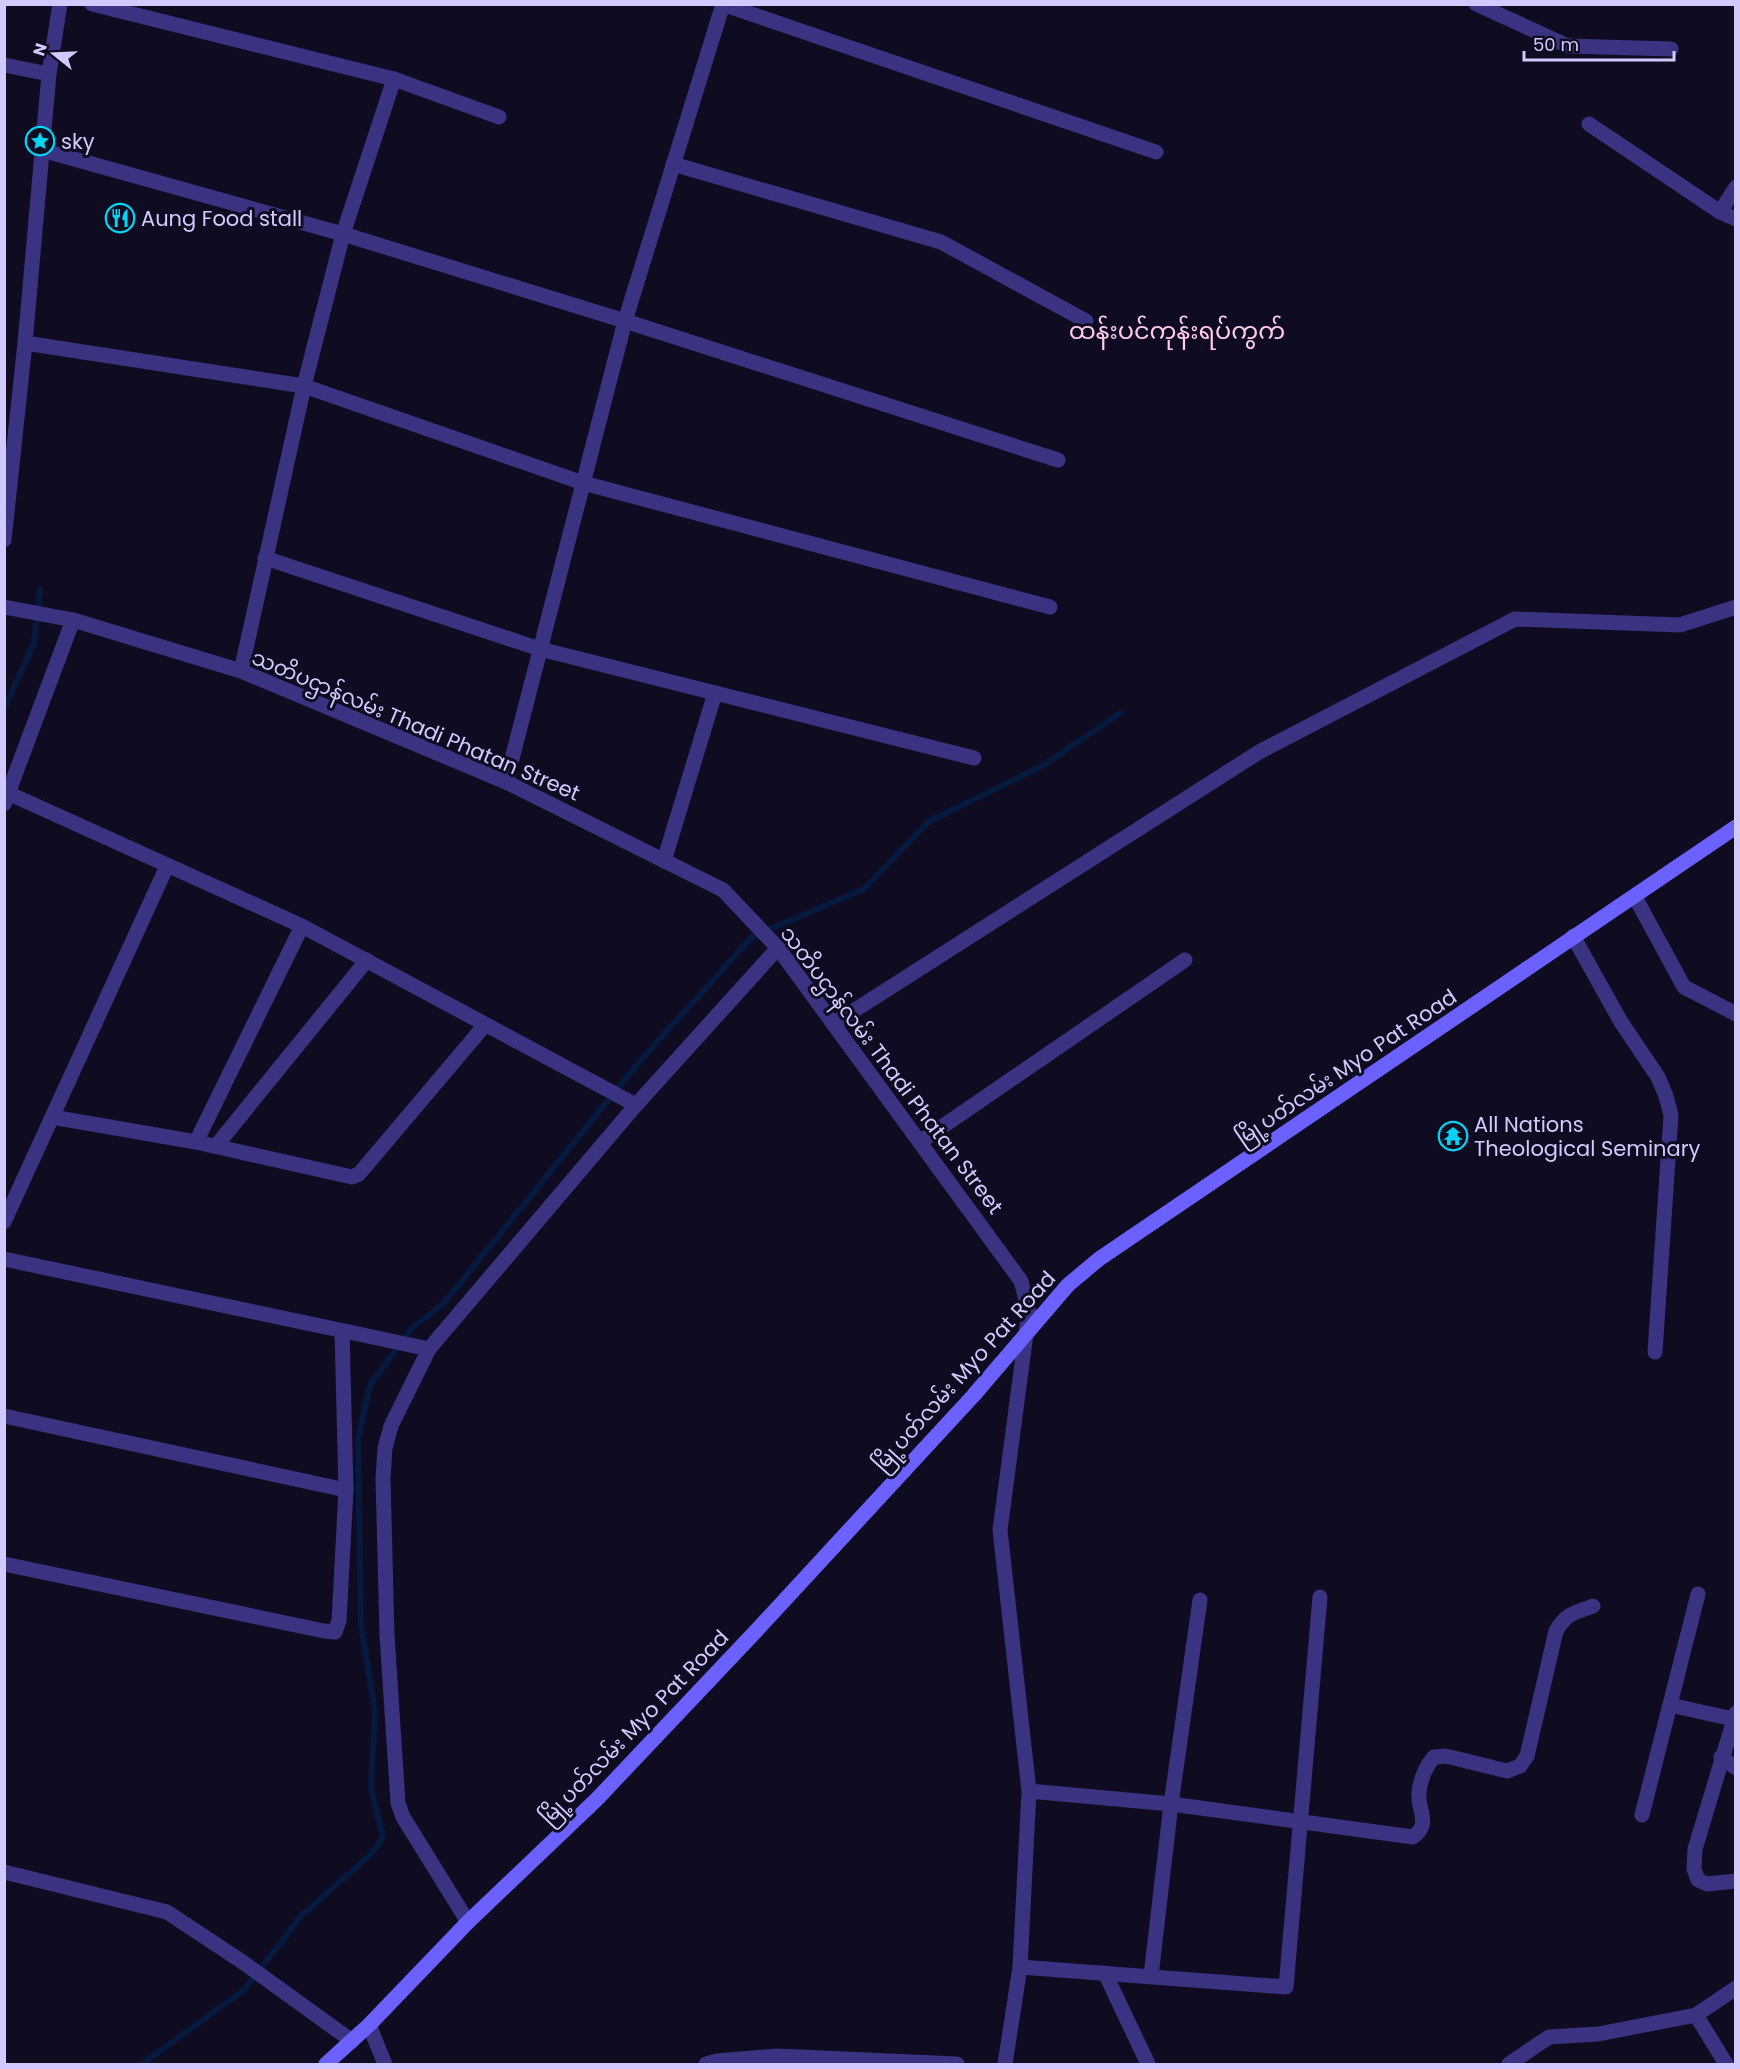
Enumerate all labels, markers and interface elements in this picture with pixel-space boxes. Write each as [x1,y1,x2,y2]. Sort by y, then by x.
north arrow [24,24,84,84]
scale bar [1524,24,1674,62]
text: 50 m [1533,32,1579,57]
text: N [27,40,53,59]
place icon: sky [24,125,56,157]
place label: sky [61,127,95,156]
restaurant icon: Aung Food stall [104,202,136,234]
place label: Aung Food stall [141,204,302,233]
district label: ထန်းပင်ကုန်းရပ်ကွက် [1069,314,1285,350]
street label: သတိပဌာန်လမ်း Thadi Phatan Street [246,642,585,810]
street label: သတိပဌာန်လမ်း Thadi Phatan Street [772,919,1011,1222]
street label: မြို့ပတ်လမ်း Myo Pat Road [1229,981,1464,1154]
place label: All Nations Theological Seminary [1474,1110,1701,1163]
temple icon: All Nations Theological Seminary [1437,1120,1469,1152]
street label: မြို့ပတ်လမ်း Myo Pat Road [865,1264,1064,1480]
street label: မြို့ပတ်လမ်း Myo Pat Road [532,1623,737,1833]

